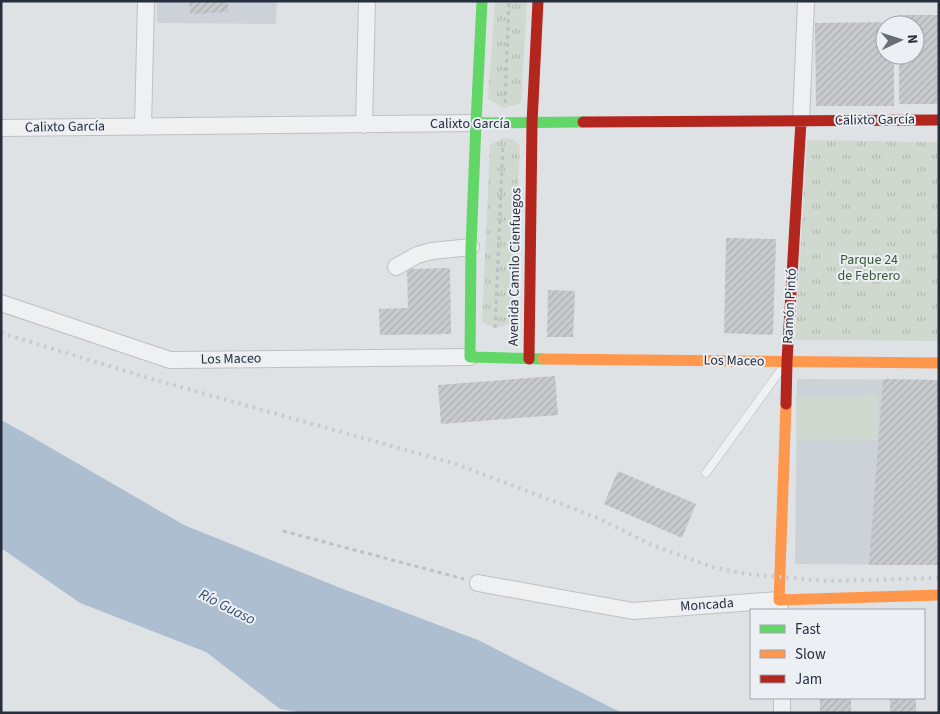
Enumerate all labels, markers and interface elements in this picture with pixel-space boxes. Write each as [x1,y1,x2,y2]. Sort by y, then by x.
north arrow [875,15,925,65]
text: N [902,34,922,45]
street label: Calixto García [835,109,915,131]
street label: Calixto García [430,114,510,134]
street label: Calixto García [25,116,105,138]
street label: Avenida Camilo Cienfuegos [504,187,526,346]
park label: Parque 24 de Febrero [838,250,900,286]
street label: Ramón Pintó [778,268,802,344]
street label: Los Maceo [200,348,262,370]
street label: Los Maceo [703,350,765,372]
water label: Río Guaso [195,584,259,630]
street label: Moncada [680,593,734,617]
legend [750,609,925,699]
text: Fast [795,619,821,640]
text: Slow [795,644,826,665]
text: Jam [795,669,822,690]

